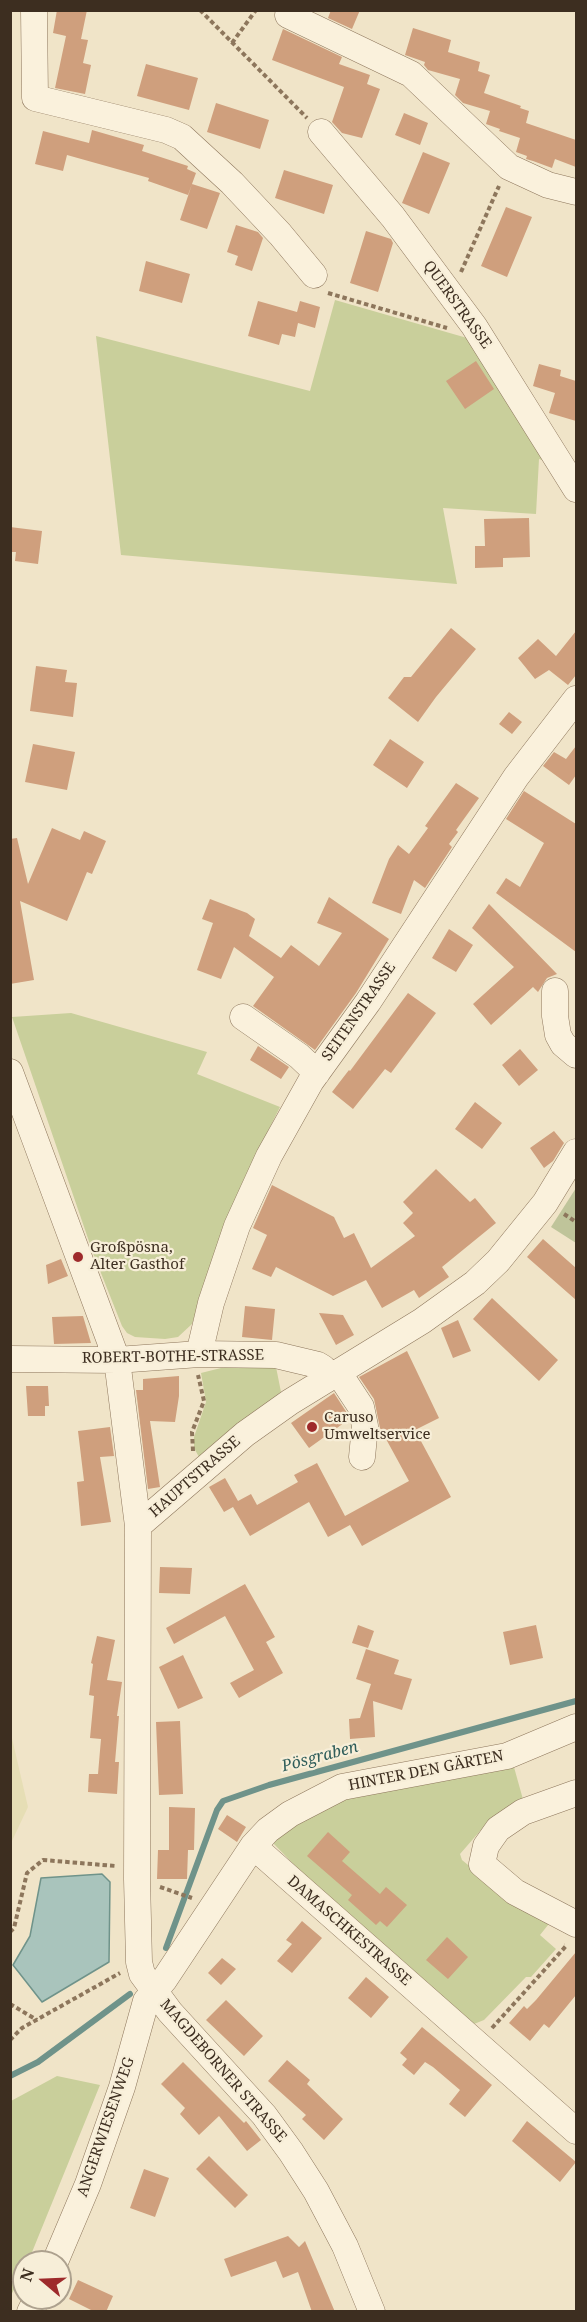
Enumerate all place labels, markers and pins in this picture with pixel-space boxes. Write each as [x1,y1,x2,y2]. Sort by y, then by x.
place label: Großpösna, Alter Gasthof [90,1239,184,1274]
marker: Großpösna, Alter Gasthof [71,1250,85,1264]
place label: Caruso Umweltservice [324,1409,431,1444]
marker: Caruso Umweltservice [305,1420,319,1434]

